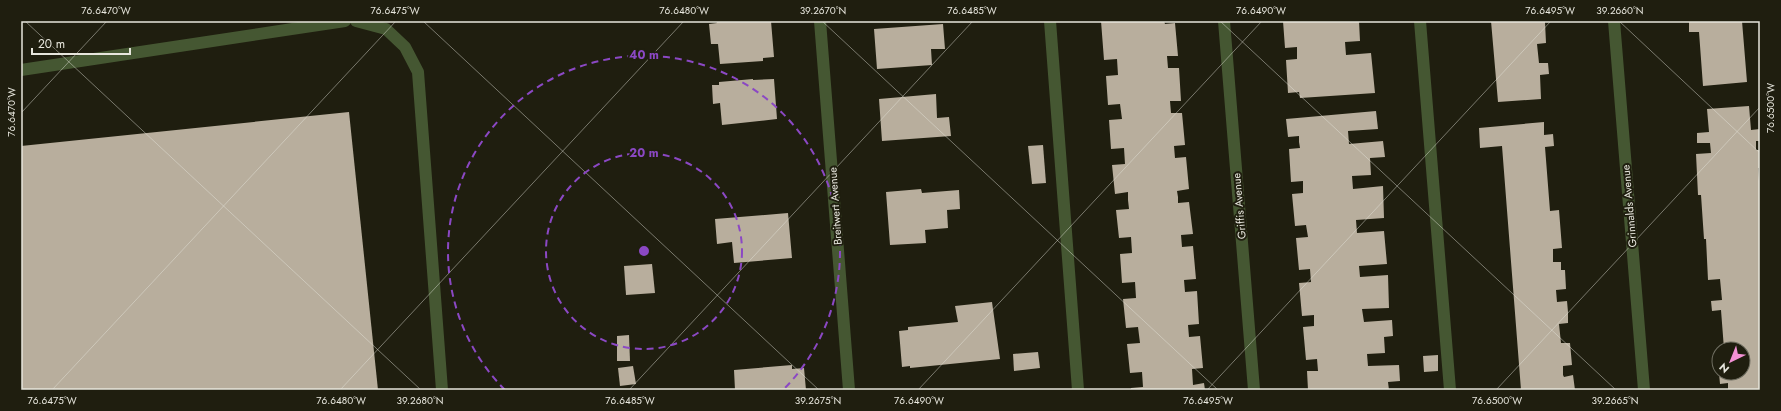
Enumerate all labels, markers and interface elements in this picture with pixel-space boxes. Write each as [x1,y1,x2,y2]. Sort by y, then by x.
text: 76.6470°W [81,3,131,18]
text: 76.6475°W [370,3,420,18]
text: 76.6480°W [659,3,709,18]
text: 39.2670°N [800,3,846,18]
text: 76.6485°W [947,3,997,18]
text: 76.6490°W [1236,3,1286,18]
text: 76.6495°W [1525,3,1575,18]
text: 39.2660°N [1596,3,1644,18]
scale bar [32,30,130,56]
text: 20 m [38,35,65,53]
text: 40 m [629,46,659,64]
text: 76.6500°W [1763,83,1778,133]
text: 76.6470°W [4,87,19,137]
text: 20 m [629,144,659,162]
street label: Grinnalds Avenue [1617,164,1641,248]
street label: Breitwert Avenue [824,166,846,245]
street label: Griffis Avenue [1228,172,1250,240]
centre of rings [637,244,651,258]
north arrow [1711,341,1751,381]
text: N [1716,359,1733,377]
text: 76.6475°W [27,393,77,408]
text: 76.6480°W [316,393,366,408]
text: 39.2680°N [397,393,443,408]
text: 76.6485°W [605,393,655,408]
text: 39.2675°N [795,393,841,408]
text: 76.6490°W [894,393,944,408]
text: 76.6495°W [1183,393,1233,408]
text: 76.6500°W [1472,393,1522,408]
text: 39.2665°N [1592,393,1638,408]

